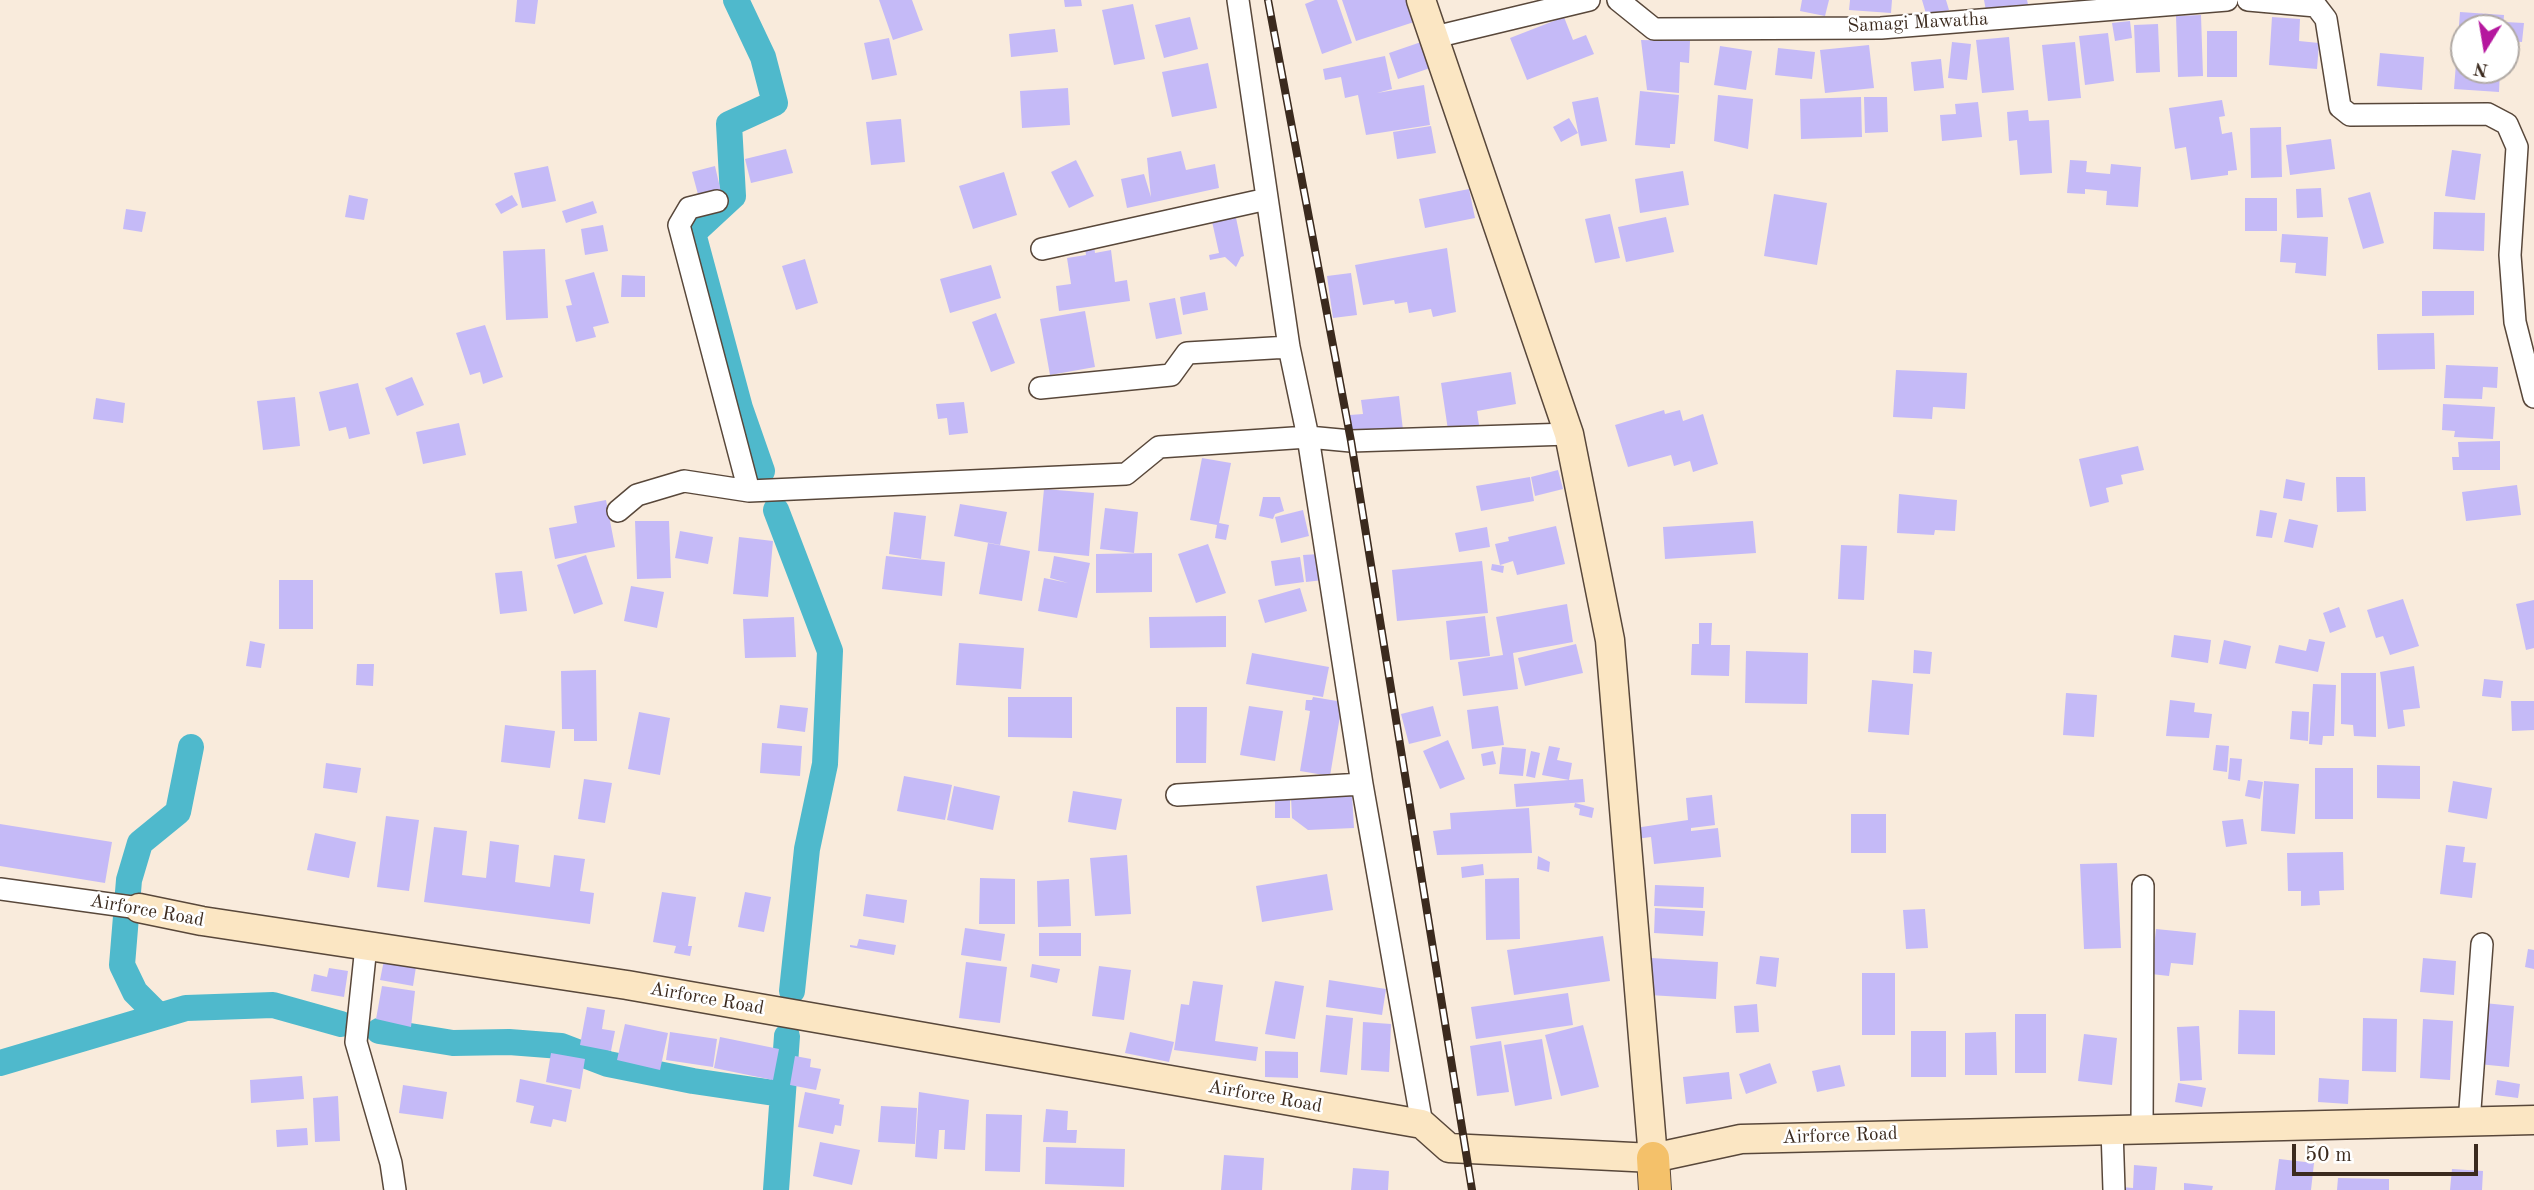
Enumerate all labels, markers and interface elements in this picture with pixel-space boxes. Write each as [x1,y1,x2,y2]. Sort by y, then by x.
street label: Samagi Mawatha [1847,8,1989,38]
north arrow [2450,14,2520,84]
text: N [2472,57,2490,79]
street label: Airforce Road [88,890,206,932]
street label: Airforce Road [648,978,766,1020]
street label: Airforce Road [1206,1076,1324,1118]
street label: Airforce Road [1782,1123,1898,1149]
scale bar [2296,1130,2482,1174]
text: 50 m [2305,1145,2352,1166]

